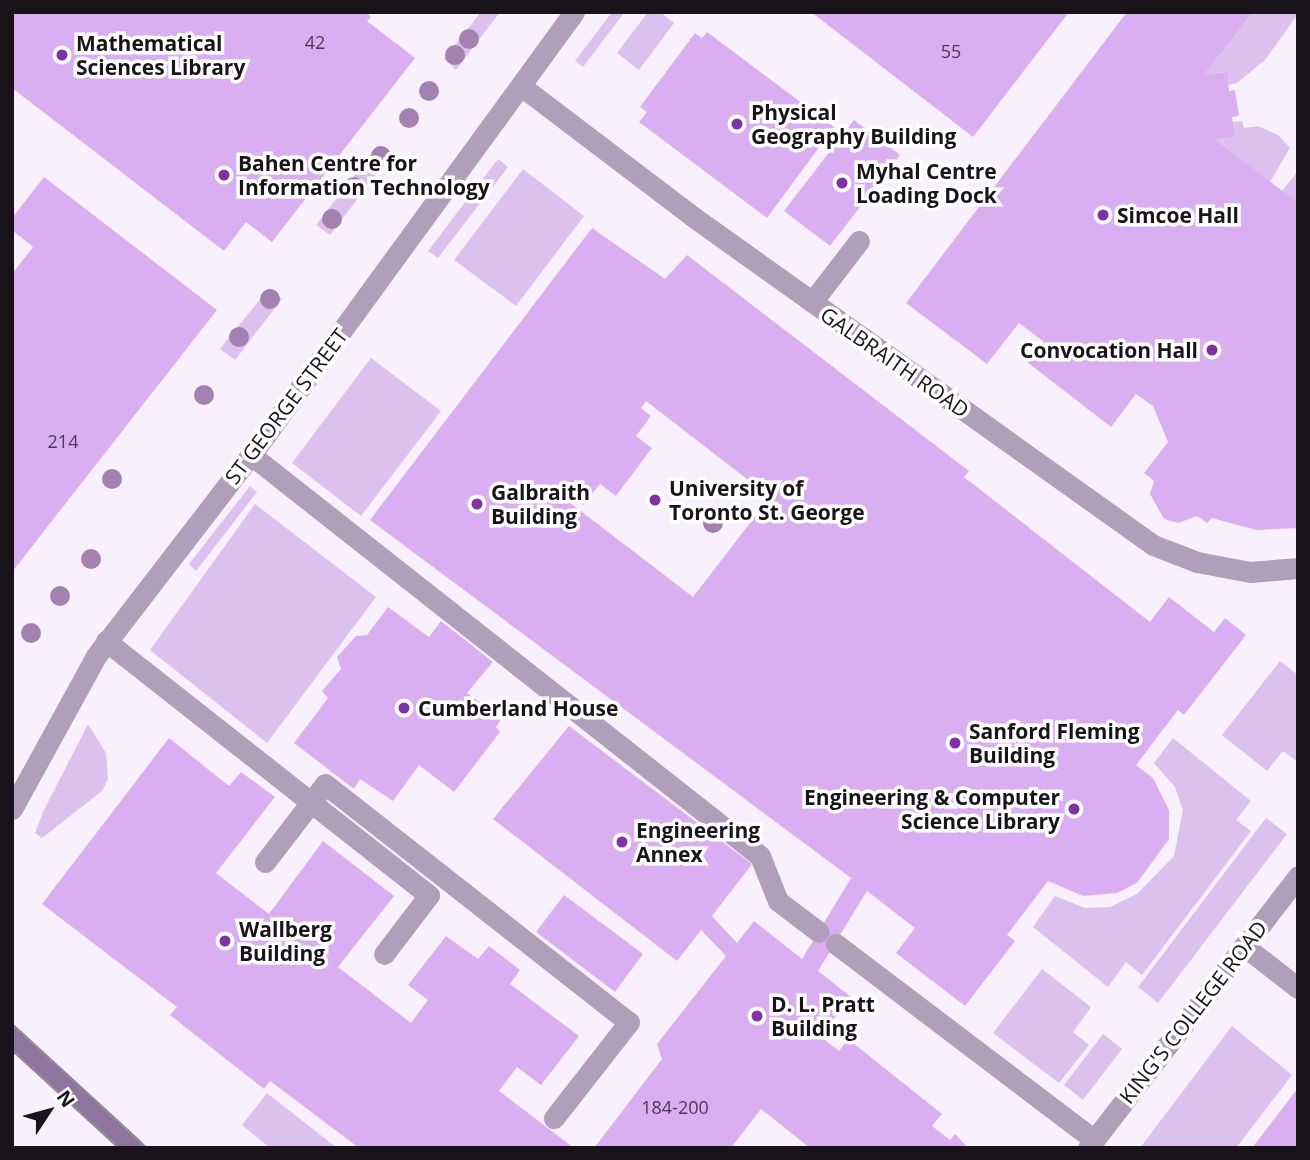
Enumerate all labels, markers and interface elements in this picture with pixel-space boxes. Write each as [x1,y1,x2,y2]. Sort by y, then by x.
place label: Mathematical Sciences Library [76,30,245,80]
house number: 42 [305,31,325,53]
house number: 55 [941,40,961,62]
marker: Mathematical Sciences Library [54,47,70,63]
place label: Physical Geography Building [751,99,956,149]
marker: Physical Geography Building [729,116,745,132]
place label: Bahen Centre for Information Technology [238,150,490,200]
place label: Myhal Centre Loading Dock [856,158,997,208]
marker: Bahen Centre for Information Technology [216,167,232,183]
marker: Myhal Centre Loading Dock [834,175,850,191]
place label: Simcoe Hall [1117,202,1239,228]
marker: Simcoe Hall [1095,207,1111,223]
street label: GALBRAITH ROAD [816,301,974,423]
street label: ST GEORGE STREET [219,323,353,489]
place label: Convocation Hall [1020,337,1198,363]
marker: Convocation Hall [1204,342,1220,358]
house number: 214 [48,430,78,452]
place label: University of Toronto St. George [669,475,865,525]
place label: Galbraith Building [491,479,590,529]
marker: University of Toronto St. George [647,492,663,508]
marker: Galbraith Building [469,496,485,512]
place label: Cumberland House [418,695,618,721]
marker: Cumberland House [396,700,412,716]
place label: Sanford Fleming Building [969,718,1140,768]
marker: Sanford Fleming Building [947,735,963,751]
place label: Engineering & Computer Science Library [804,784,1060,834]
marker: Engineering & Computer Science Library [1066,801,1082,817]
place label: Engineering Annex [636,817,760,867]
marker: Engineering Annex [614,834,630,850]
place label: Wallberg Building [239,916,332,966]
street label: KING'S COLLEGE ROAD [1114,916,1272,1108]
marker: Wallberg Building [217,933,233,949]
place label: D. L. Pratt Building [771,991,875,1041]
marker: D. L. Pratt Building [749,1008,765,1024]
north arrow [14,1076,84,1146]
text: N [51,1085,81,1113]
house number: 184-200 [641,1096,709,1118]

